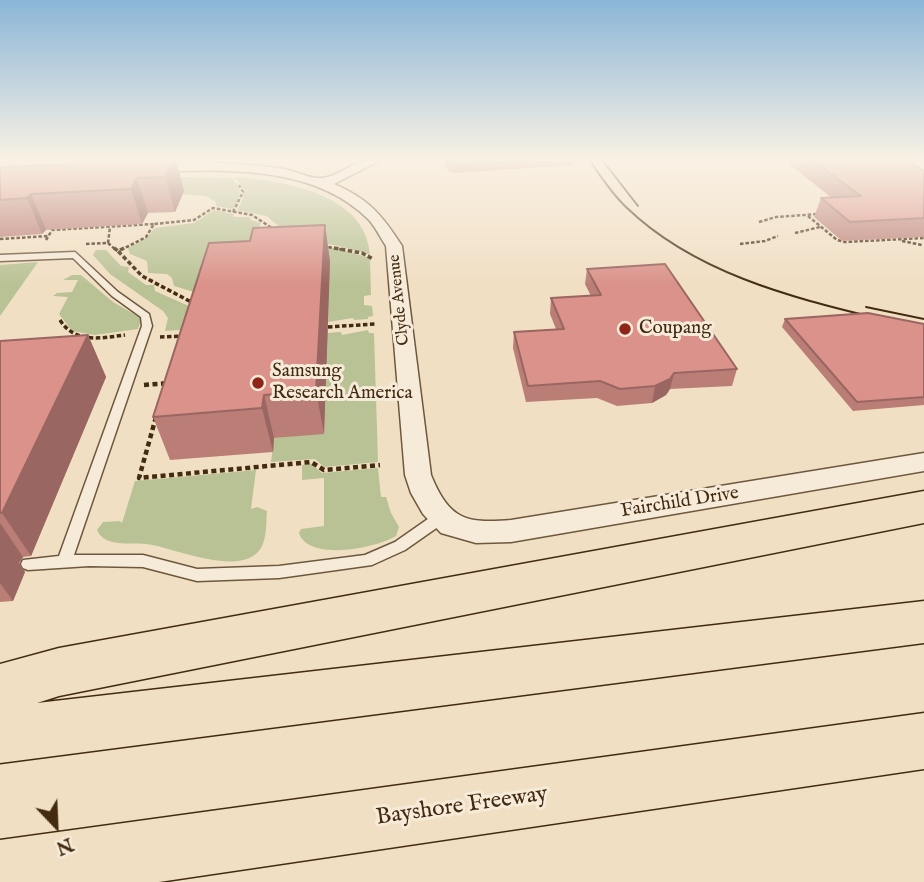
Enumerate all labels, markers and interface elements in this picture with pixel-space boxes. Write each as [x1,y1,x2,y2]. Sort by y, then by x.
street label: Clyde Avenue [386,254,414,346]
place label: Coupang [639,318,712,340]
marker: Coupang [617,321,633,337]
place label: Samsung Research America [272,361,413,405]
marker: Samsung Research America [250,375,266,391]
street label: Fairchild Drive [619,482,741,524]
street label: Bayshore Freeway [375,781,549,833]
north arrow [21,791,91,861]
text: N [52,831,76,860]

